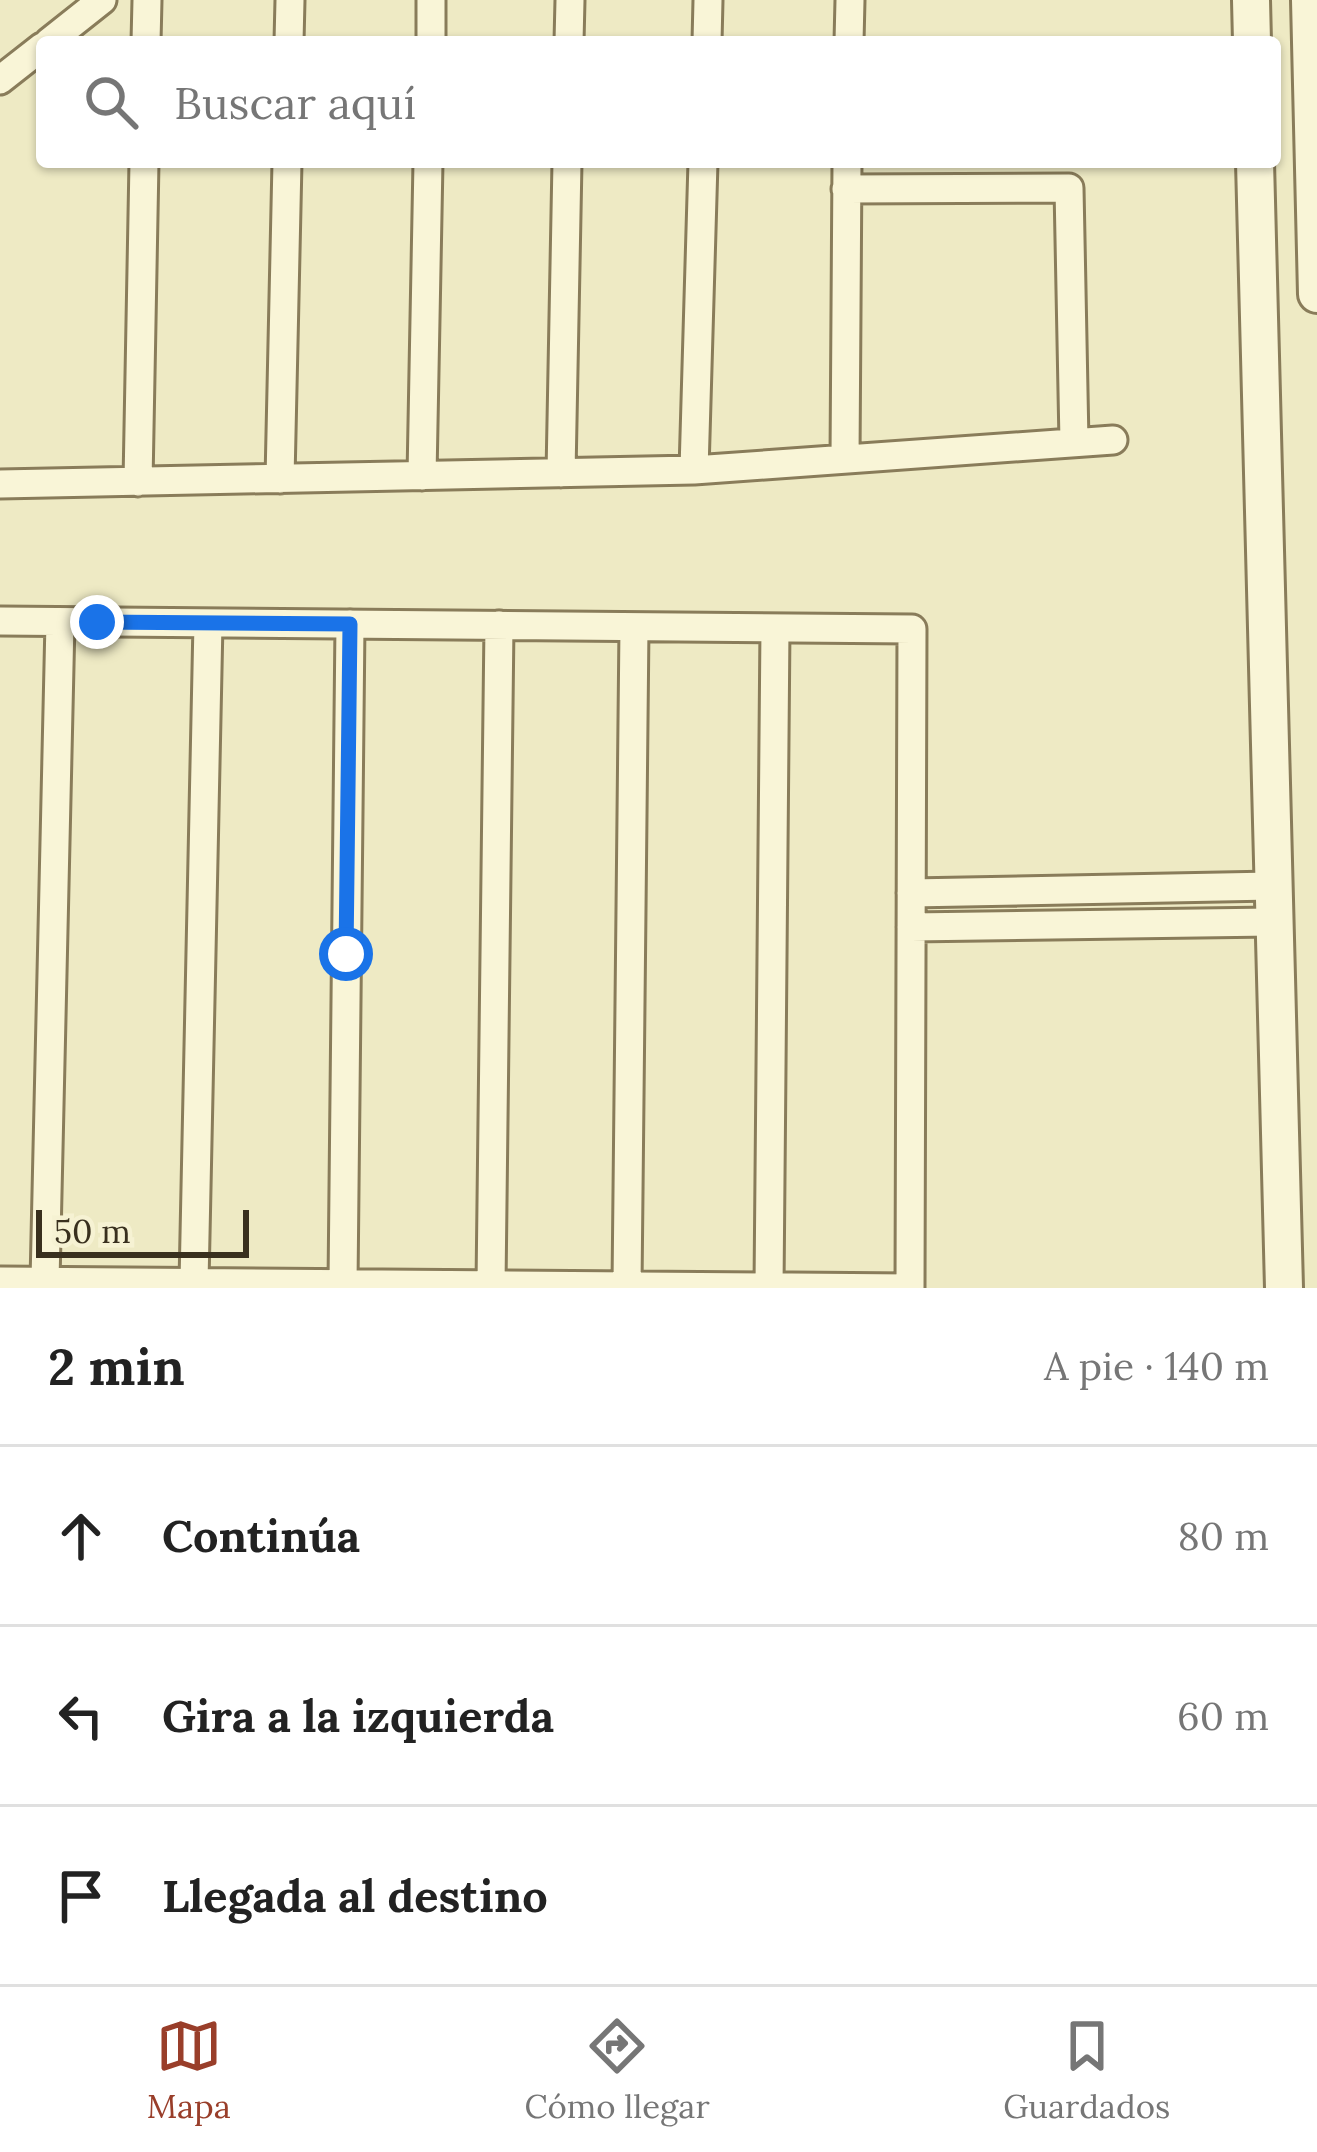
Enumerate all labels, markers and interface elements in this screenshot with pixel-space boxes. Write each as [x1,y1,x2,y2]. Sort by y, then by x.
search box [36,36,1281,168]
icon: search [78,69,144,135]
text: Buscar aquí [174,74,416,131]
route end [70,595,124,649]
route start [319,927,373,981]
scale bar [36,1204,249,1257]
text: 50 m [54,1210,131,1252]
text: 2 min [48,1334,185,1399]
text: A pie · 140 m [1044,1341,1269,1391]
icon: ahead [48,1503,114,1569]
text: Continúa [162,1507,360,1564]
text: 80 m [1178,1511,1269,1561]
icon: left [48,1683,114,1749]
text: Gira a la izquierda [162,1687,554,1744]
text: 60 m [1177,1691,1269,1741]
icon: arrive [48,1863,114,1929]
text: Llegada al destino [162,1867,548,1924]
tab: Mapa [147,2013,231,2127]
tab: Cómo llegar [524,2013,710,2127]
tab: Guardados [1003,2013,1170,2127]

